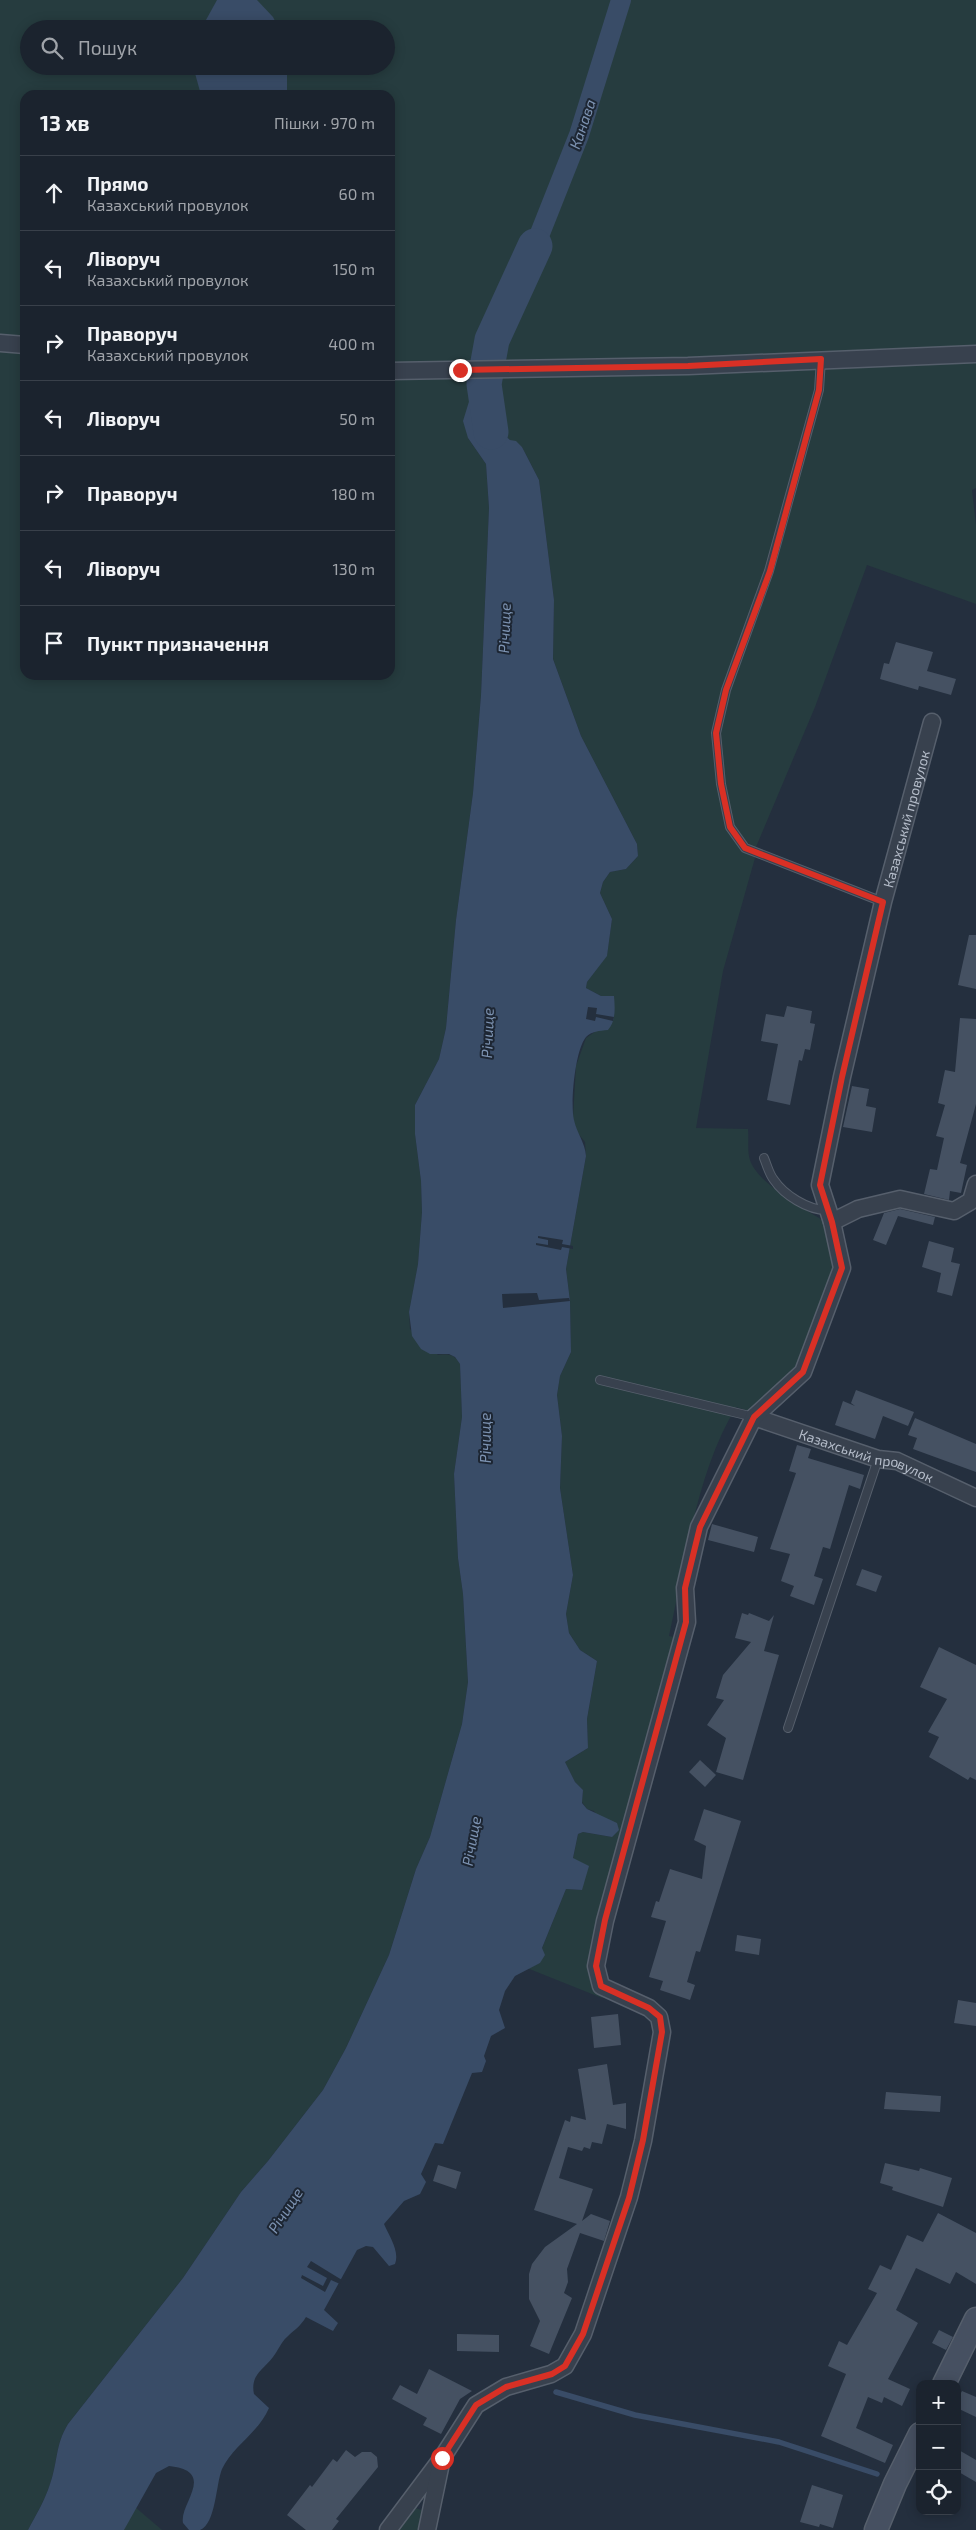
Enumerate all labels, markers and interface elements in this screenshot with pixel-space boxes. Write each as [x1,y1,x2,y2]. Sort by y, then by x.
search box [20,20,395,75]
icon: search [38,34,66,62]
text: Пошук [78,36,137,59]
water label: Канава [565,97,599,151]
text: 13 хв [40,110,90,135]
text: Пішки · 970 m [274,113,375,132]
text: Прямо [87,172,149,195]
icon: ahead [40,179,68,207]
text: 60 m [339,184,375,203]
text: Казахський провулок [87,195,249,214]
text: Ліворуч [87,247,160,270]
icon: left [40,254,68,282]
text: 150 m [333,259,375,278]
text: Казахський провулок [87,270,249,289]
text: Праворуч [87,322,178,345]
icon: right [40,329,68,357]
text: 400 m [328,334,375,353]
text: Казахський провулок [87,345,249,364]
route end [449,359,472,382]
icon: left [40,404,68,432]
text: Ліворуч [87,407,160,430]
text: 50 m [339,409,375,428]
icon: right [40,479,68,507]
text: Праворуч [87,482,178,505]
text: 180 m [332,484,375,503]
icon: left [40,554,68,582]
text: Ліворуч [87,557,160,580]
text: 130 m [333,559,375,578]
water label: Річище [494,603,514,653]
icon: arrive [40,629,68,657]
text: Пункт призначення [87,632,269,655]
street label: Казахський провулок [879,748,933,889]
water label: Річище [477,1008,497,1058]
water label: Річище [476,1413,494,1463]
street label: Казахський провулок [797,1424,937,1486]
water label: Річище [458,1815,484,1867]
water label: Річище [264,2184,306,2236]
map controls [916,2380,961,2515]
button: + [916,2380,961,2425]
button: − [916,2425,961,2470]
route start [431,2447,454,2470]
button: locate [916,2470,961,2515]

